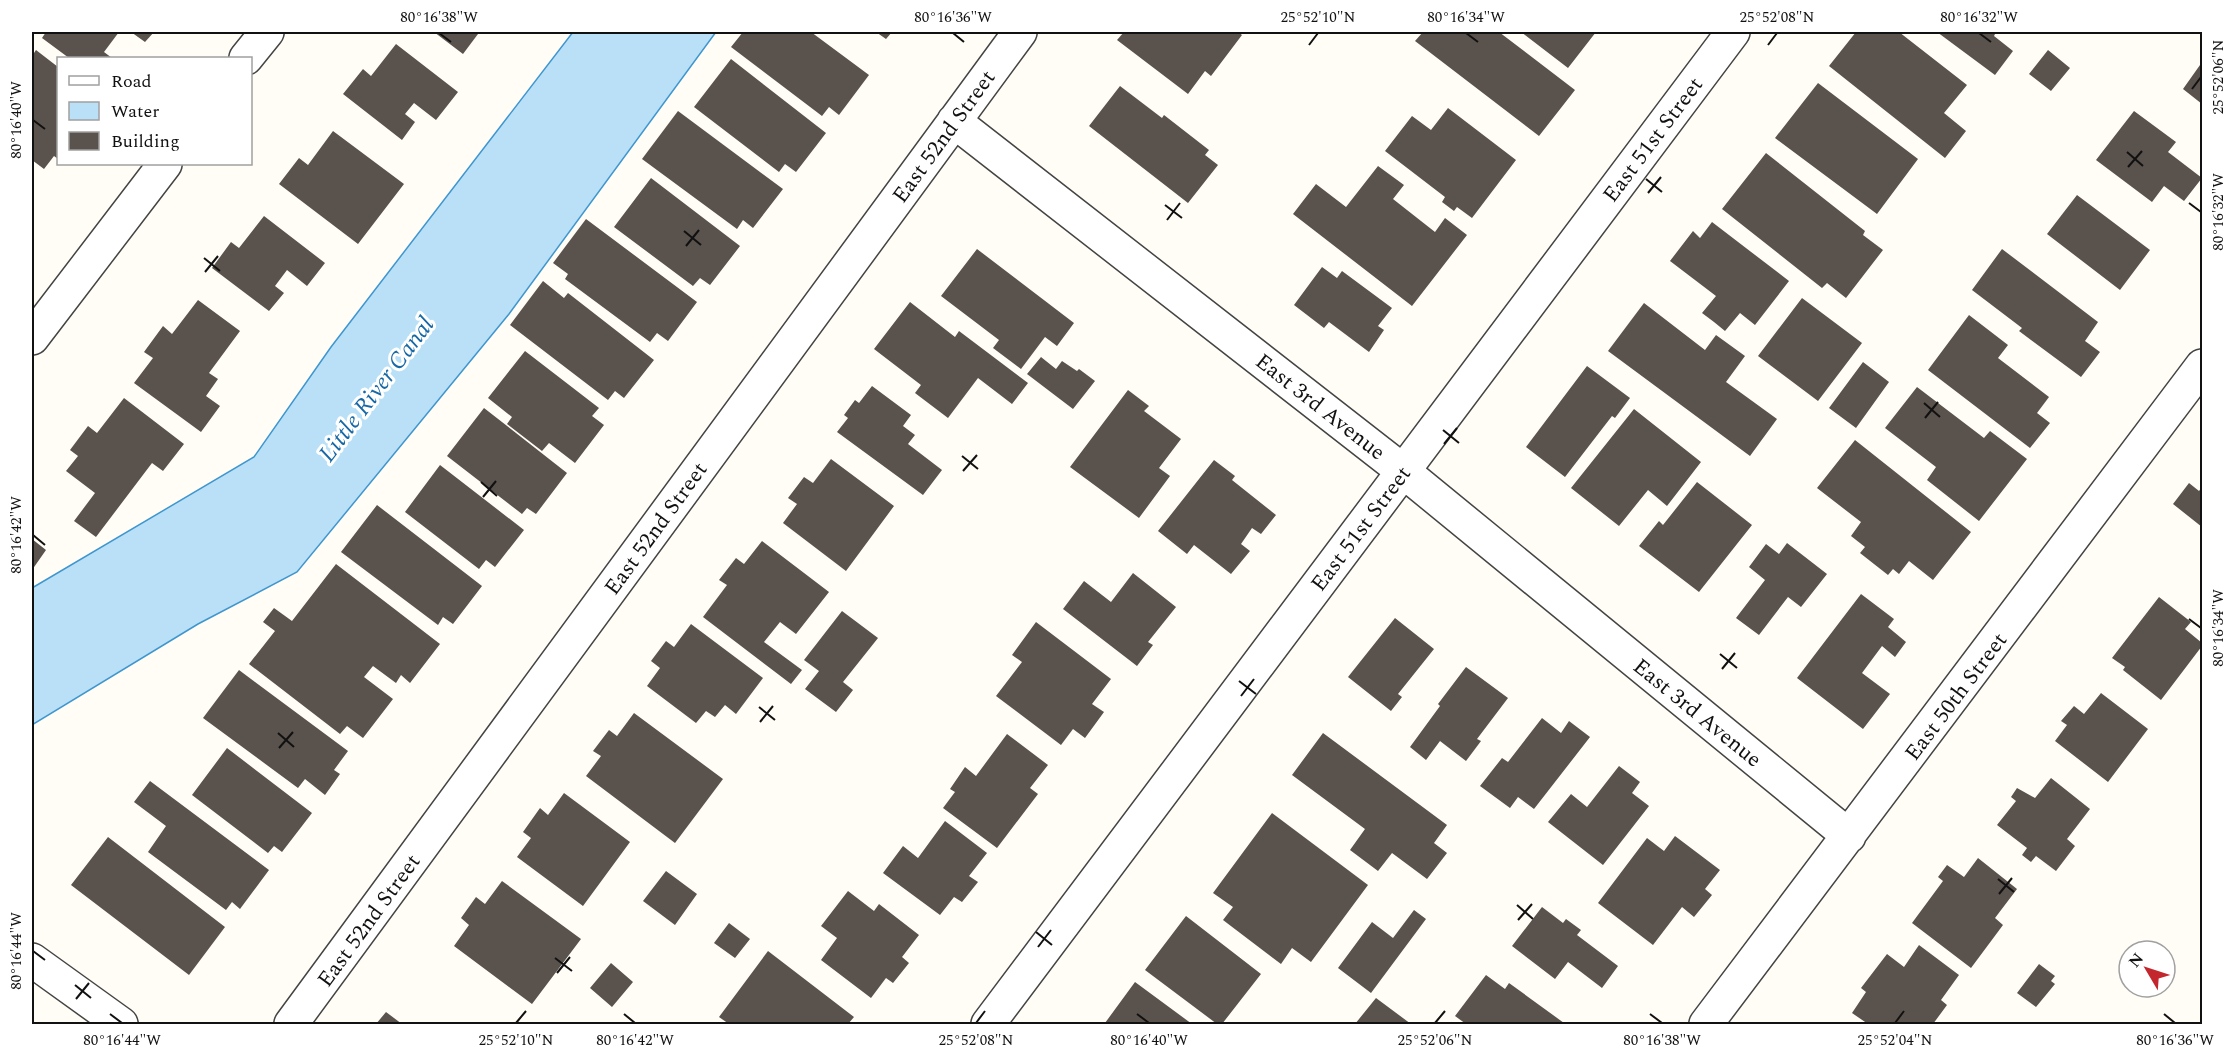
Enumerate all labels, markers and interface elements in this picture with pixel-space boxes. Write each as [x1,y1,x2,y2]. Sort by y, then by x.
text: 80°16'38"W [400,6,478,29]
text: 80°16'36"W [914,6,992,29]
text: 25°52'10"N [1281,6,1356,29]
text: 80°16'34"W [1427,6,1505,29]
text: 25°52'08"N [1740,6,1815,29]
text: 80°16'32"W [1940,6,2018,29]
text: 25°52'06"N [2207,39,2230,115]
legend [57,57,252,165]
street label: East 52nd Street [884,63,1004,210]
text: Road [111,68,152,95]
street label: East 51st Street [1595,70,1712,210]
text: 80°16'40"W [5,81,28,159]
text: Water [111,98,159,125]
text: Building [111,128,180,155]
text: 80°16'32"W [2207,173,2230,251]
water label: Little River Canal [310,309,444,470]
street label: East 3rd Avenue [1248,346,1392,469]
street label: East 52nd Street [596,455,716,602]
street label: East 51st Street [1303,459,1420,599]
text: 80°16'42"W [5,496,28,574]
text: 80°16'34"W [2207,589,2230,667]
street label: East 50th Street [1897,626,2016,768]
street label: East 3rd Avenue [1625,651,1769,776]
street label: East 52nd Street [309,847,429,994]
text: 80°16'44"W [5,912,28,990]
north arrow [2117,939,2177,999]
text: N [2123,948,2150,973]
text: 80°16'44"W [83,1029,161,1052]
text: 25°52'10"N [479,1029,554,1052]
text: 80°16'42"W [596,1029,674,1052]
text: 25°52'08"N [939,1029,1014,1052]
text: 80°16'40"W [1110,1029,1188,1052]
text: 25°52'06"N [1398,1029,1473,1052]
text: 80°16'38"W [1623,1029,1701,1052]
text: 25°52'04"N [1858,1029,1933,1052]
text: 80°16'36"W [2136,1029,2214,1052]

